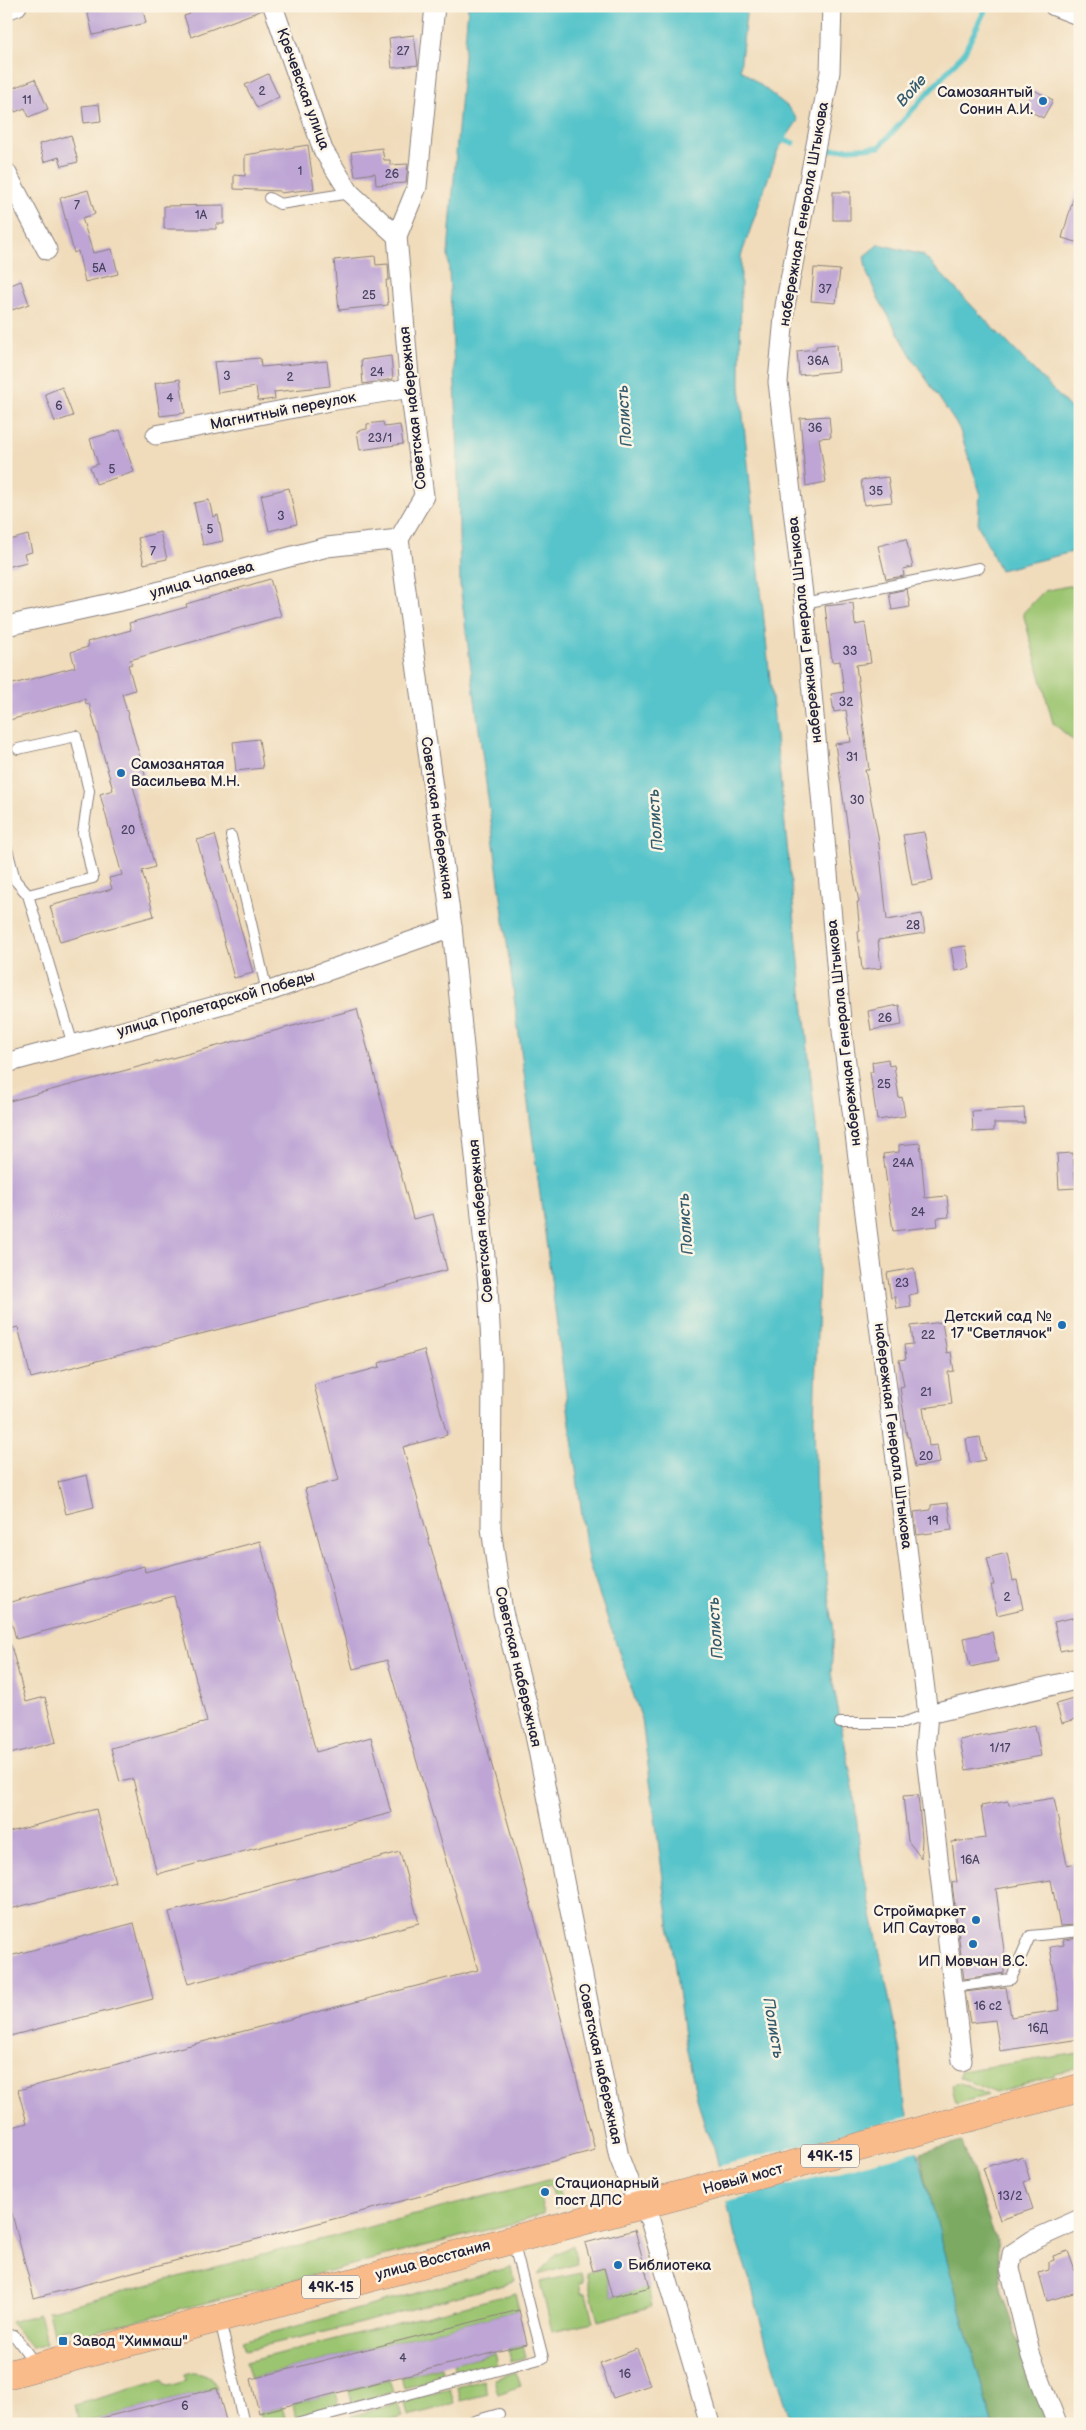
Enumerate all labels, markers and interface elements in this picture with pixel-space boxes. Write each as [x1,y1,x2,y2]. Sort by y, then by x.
street label: Кречевская улица [272,25,334,153]
house number: 27 [397,44,410,59]
water label: Войе [893,71,931,111]
place label: Самозаянтый Сонин А.И. [937,83,1033,119]
house number: 2 [258,84,266,99]
house number: 11 [22,93,32,108]
marker: Самозаянтый Сонин А.И. [1037,95,1049,107]
street label: набережная Генерала Штыкова [775,100,833,328]
house number: 1 [298,164,302,179]
house number: 26 [385,167,399,182]
house number: 7 [74,198,80,213]
house number: 1А [195,208,208,223]
house number: 5А [92,261,107,276]
house number: 37 [818,282,832,297]
house number: 25 [362,288,376,303]
street label: Советская набережная [395,325,431,491]
house number: 36А [807,354,830,369]
house number: 24 [370,365,385,380]
house number: 3 [223,369,231,384]
house number: 2 [286,370,294,385]
water label: Полисть [613,385,637,447]
street label: Магнитный переулок [208,388,358,434]
house number: 4 [166,391,174,406]
house number: 6 [55,399,63,414]
house number: 36 [808,421,822,436]
house number: 23/1 [368,431,392,446]
house number: 5 [109,462,116,477]
house number: 35 [869,484,883,499]
house number: 3 [277,509,285,524]
street label: набережная Генерала Штыкова [784,516,826,744]
house number: 5 [207,522,214,537]
house number: 7 [150,544,156,559]
street label: улица Чапаева [148,557,256,603]
house number: 33 [843,644,857,659]
house number: 32 [839,695,853,710]
street label: Советская набережная [416,735,458,901]
house number: 31 [846,750,858,765]
place label: Самозанятая Васильева М.Н. [131,755,240,791]
marker: Самозанятая Васильева М.Н. [115,767,127,779]
water label: Полисть [644,789,668,851]
house number: 30 [850,793,864,808]
house number: 20 [121,823,135,838]
house number: 28 [906,918,920,933]
street label: набережная Генерала Штыкова [823,919,865,1147]
street label: улица Пролетарской Победы [115,967,317,1041]
house number: 26 [878,1011,892,1026]
house number: 25 [877,1077,891,1092]
street label: Советская набережная [464,1138,498,1304]
house number: 24А [892,1156,914,1171]
water label: Полисть [674,1193,698,1255]
house number: 24 [911,1205,926,1220]
house number: 23 [895,1276,909,1291]
place label: Детский сад № 17 "Светлячок" [945,1307,1052,1343]
marker: Детский сад № 17 "Светлячок" [1056,1319,1068,1331]
street label: набережная Генерала Штыкова [870,1322,916,1550]
house number: 22 [921,1328,935,1343]
house number: 21 [920,1385,932,1400]
house number: 20 [919,1449,933,1464]
house number: 19 [927,1514,939,1529]
street label: Советская набережная [490,1585,546,1749]
house number: 2 [1003,1590,1011,1605]
water label: Полисть [704,1597,728,1659]
house number: 1/17 [990,1741,1010,1756]
house number: 16А [960,1853,980,1868]
place label: Строймаркет ИП Саутова [873,1902,966,1938]
marker: Строймаркет ИП Саутова [970,1914,982,1926]
marker: ИП Мовчан В.С. [967,1938,979,1950]
place label: ИП Мовчан В.С. [918,1952,1028,1971]
street label: Советская набережная [574,1982,626,2146]
water label: Полисть [758,1996,788,2060]
house number: 16 с2 [974,1999,1002,2014]
house number: 16Д [1028,2021,1049,2036]
road number: 49К-15 [801,2144,859,2168]
street label: Новый мост [701,2159,785,2199]
place label: Стационарный пост ДПС [555,2174,659,2210]
marker: Стационарный пост ДПС [539,2186,551,2198]
house number: 13/2 [998,2189,1022,2204]
street label: улица Восстания [373,2236,493,2284]
place label: Библиотека [628,2256,711,2275]
marker: Библиотека [612,2259,624,2271]
road number: 49К-15 [302,2276,360,2298]
place label: Завод "Химмаш" [73,2332,188,2351]
marker: Завод "Химмаш" [57,2335,69,2347]
house number: 4 [399,2351,407,2366]
house number: 16 [619,2367,631,2382]
house number: 6 [181,2399,189,2414]

